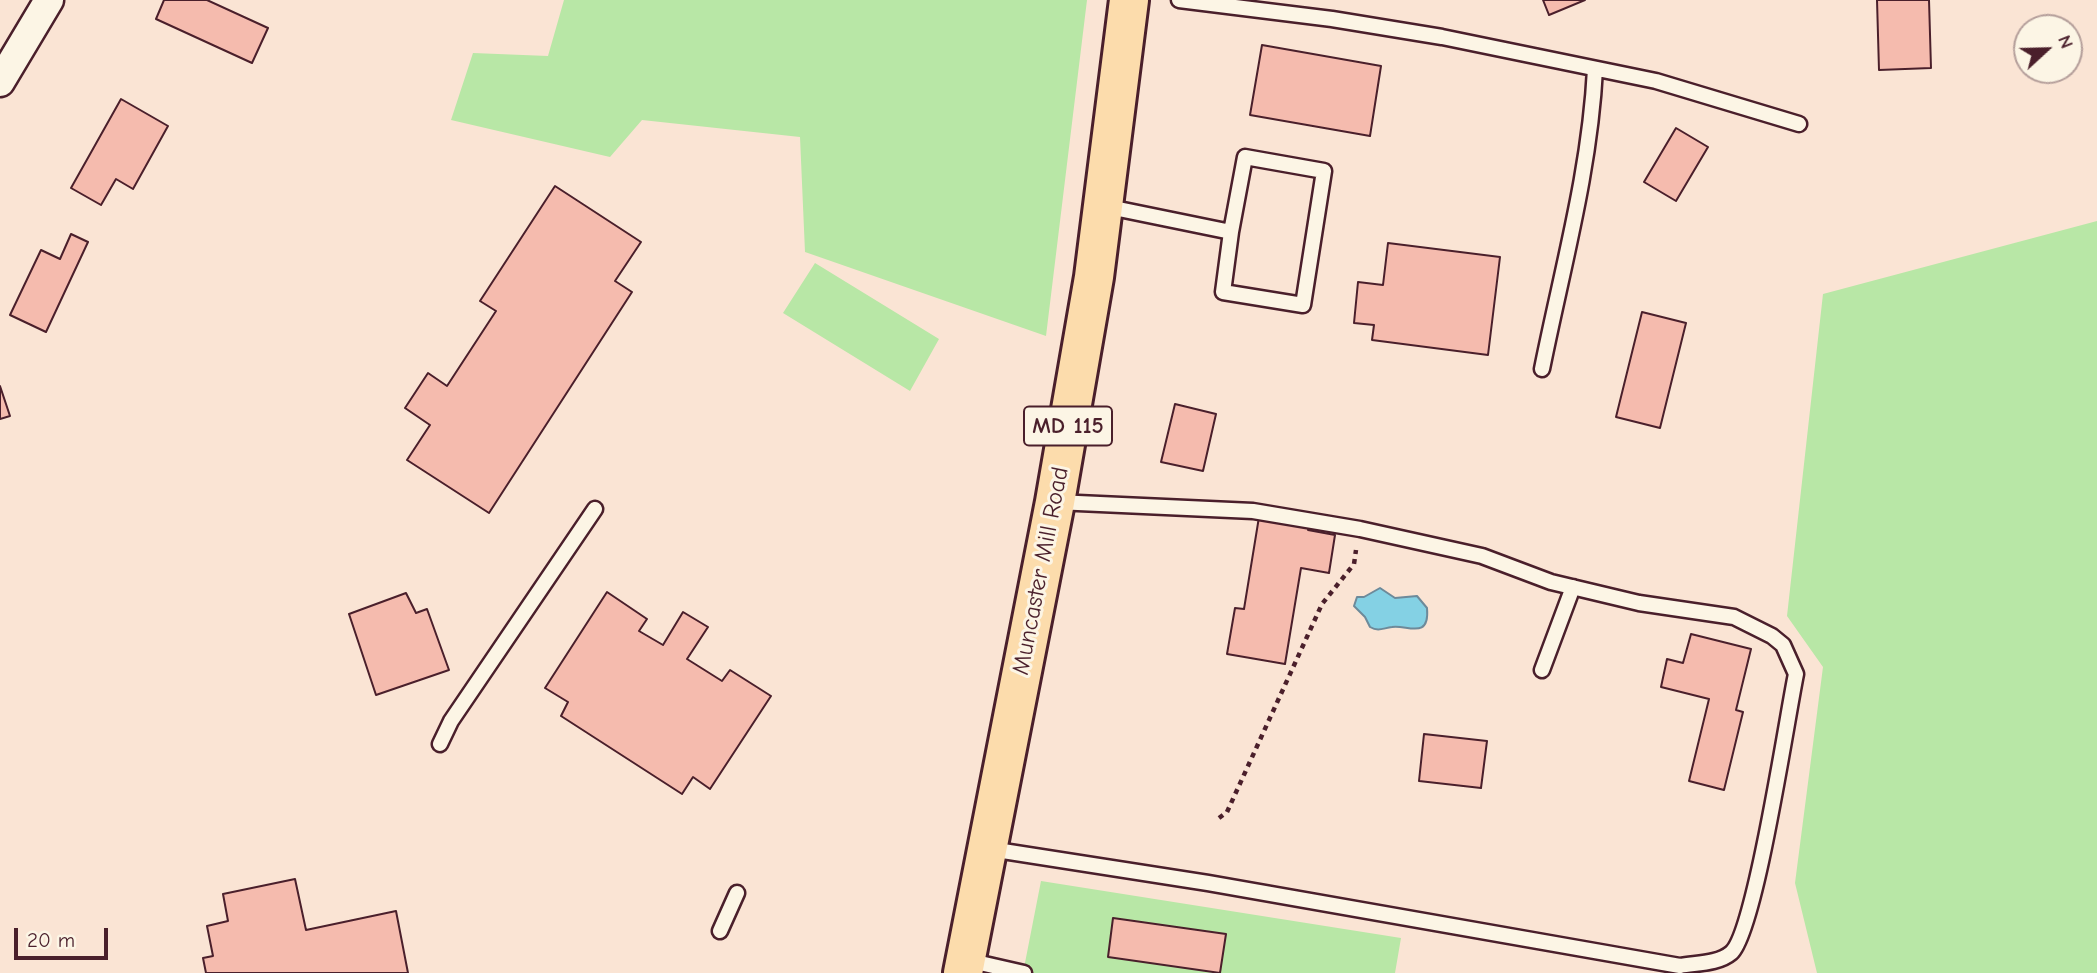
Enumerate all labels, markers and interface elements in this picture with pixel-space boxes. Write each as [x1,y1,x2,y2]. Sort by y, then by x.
north arrow [2013,14,2083,84]
text: N [2053,32,2078,52]
road number: MD 115 [1024,406,1112,446]
street label: Muncaster Mill Road [1007,465,1075,677]
scale bar [18,914,112,958]
text: 20 m [27,928,75,952]

